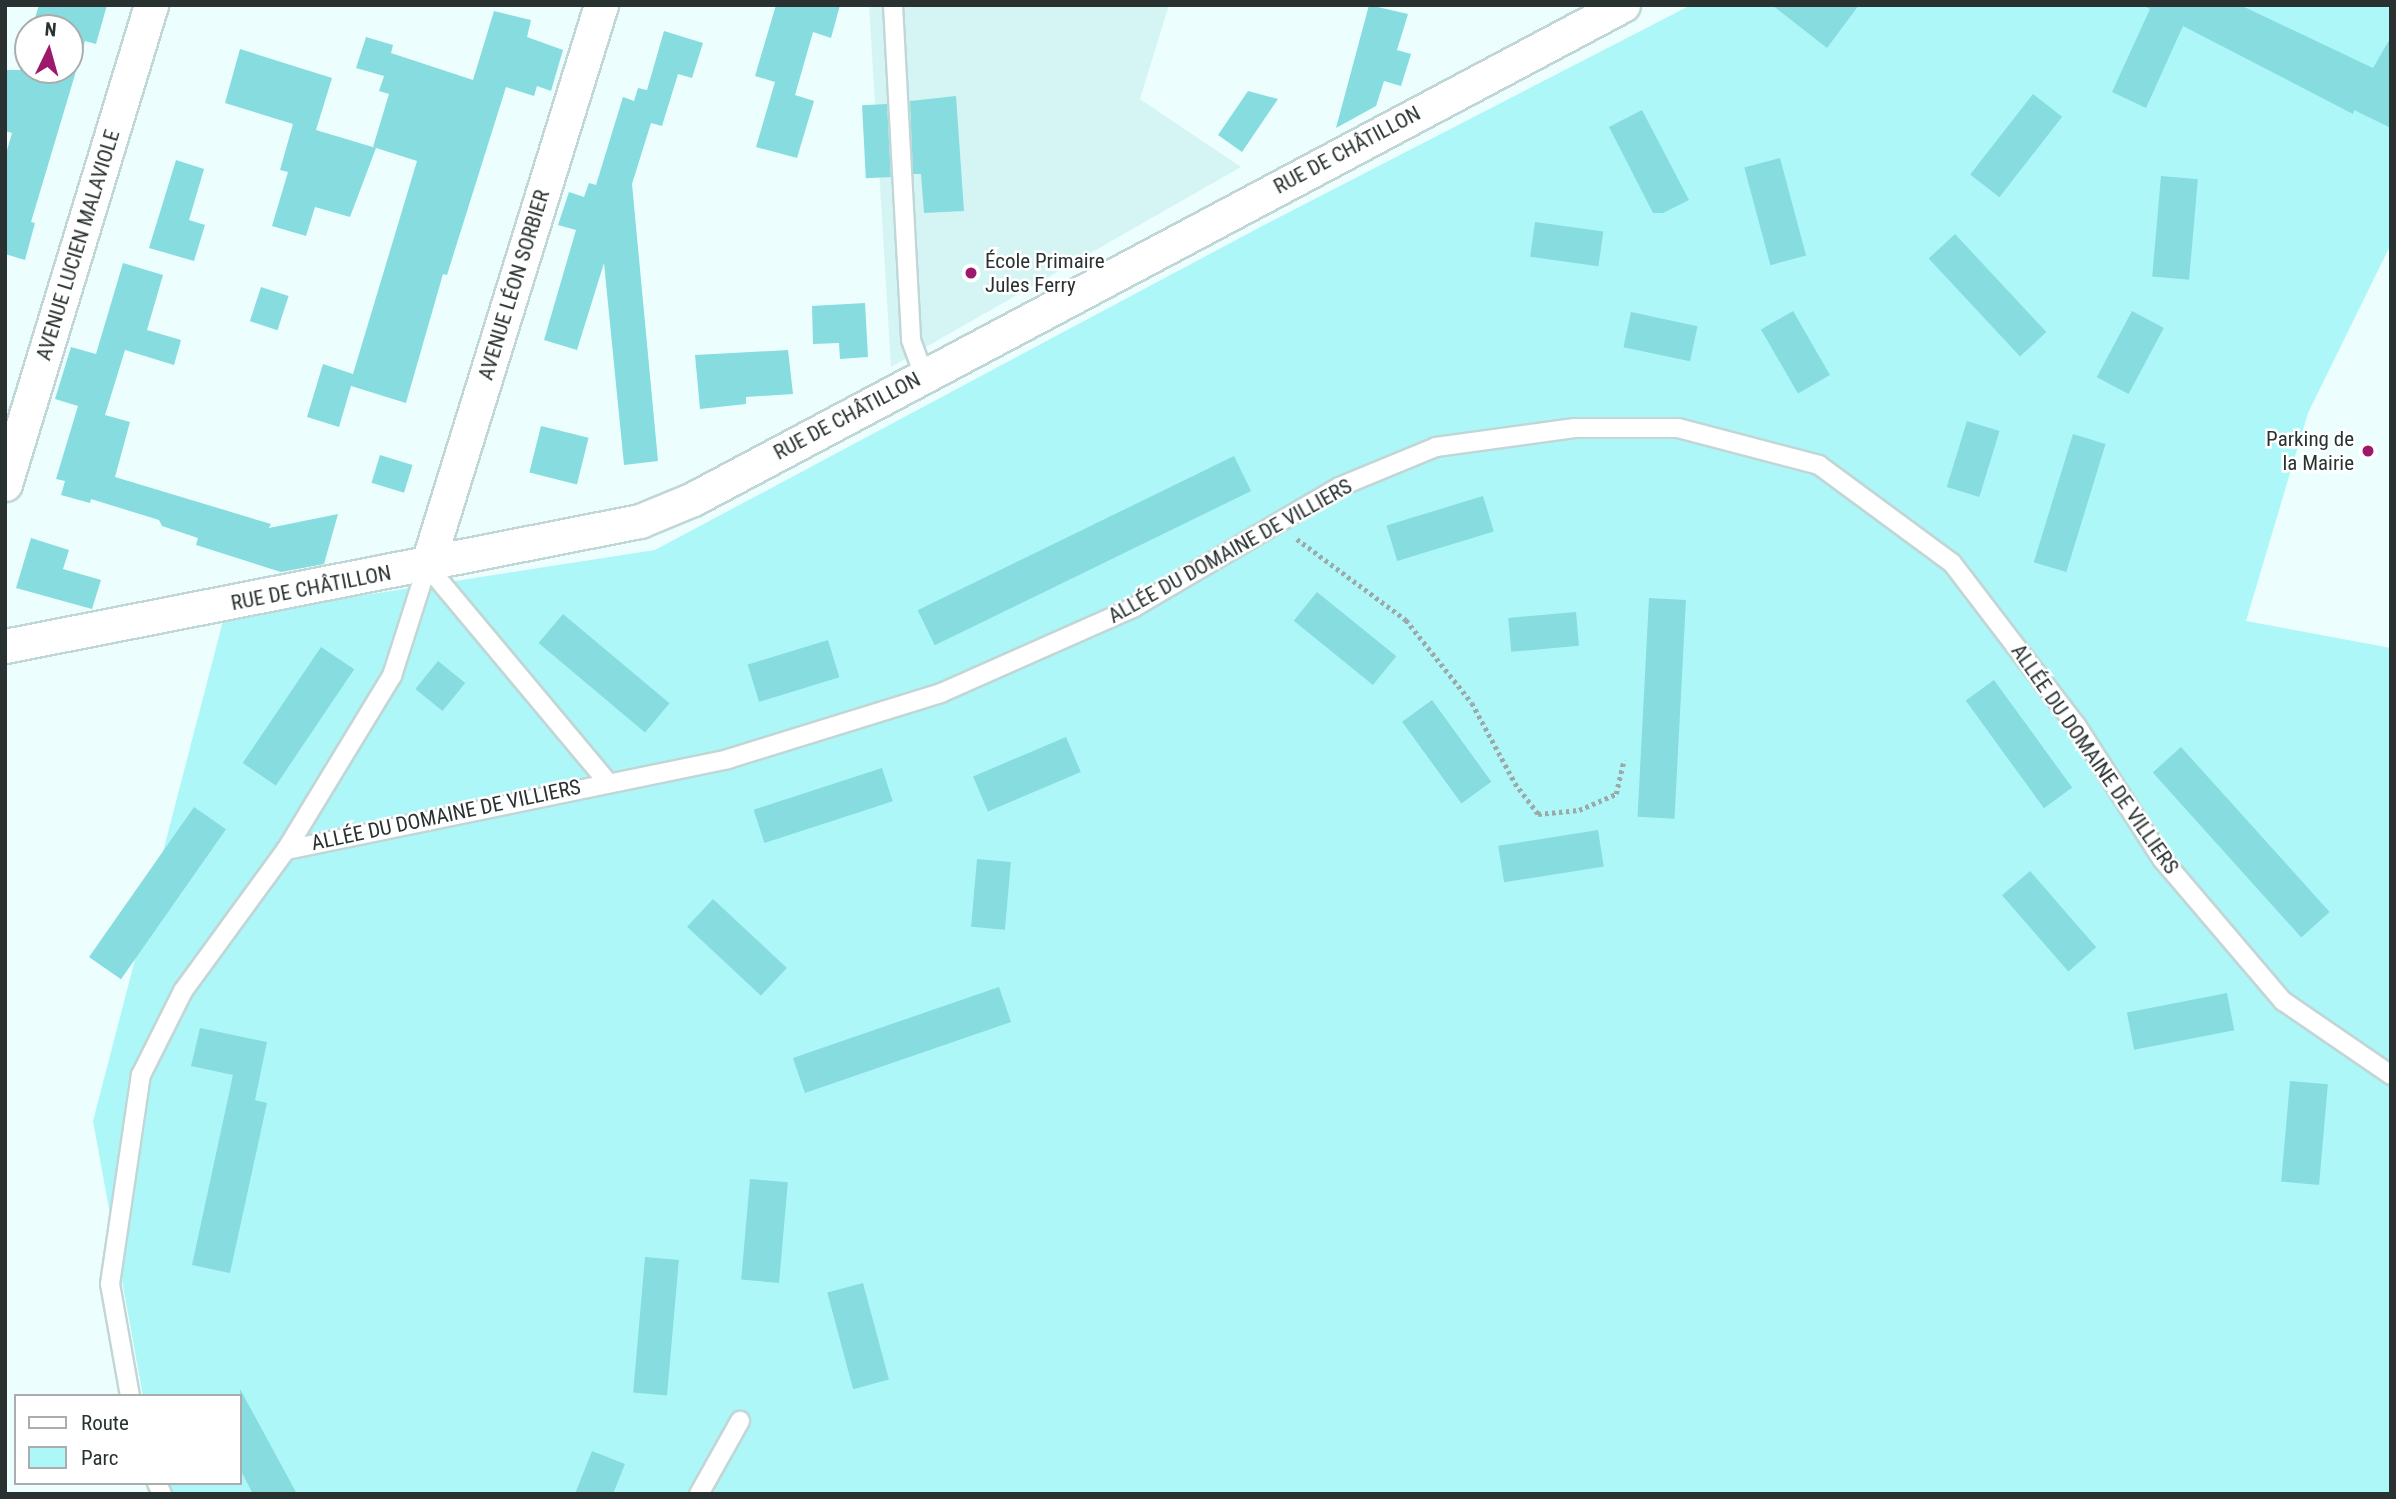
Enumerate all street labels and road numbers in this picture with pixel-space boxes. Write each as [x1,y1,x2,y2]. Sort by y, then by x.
street label: RUE DE CHÂTILLON [1269,101,1425,199]
street label: AVENUE LUCIEN MALAVIOLE [31,127,125,363]
street label: AVENUE LÉON SORBIER [473,187,555,383]
street label: RUE DE CHÂTILLON [769,367,925,465]
street label: ALLÉE DU DOMAINE DE VILLIERS [1104,473,1356,629]
street label: RUE DE CHÂTILLON [229,560,393,616]
street label: ALLÉE DU DOMAINE DE VILLIERS [2006,639,2184,879]
street label: ALLÉE DU DOMAINE DE VILLIERS [309,774,583,856]

